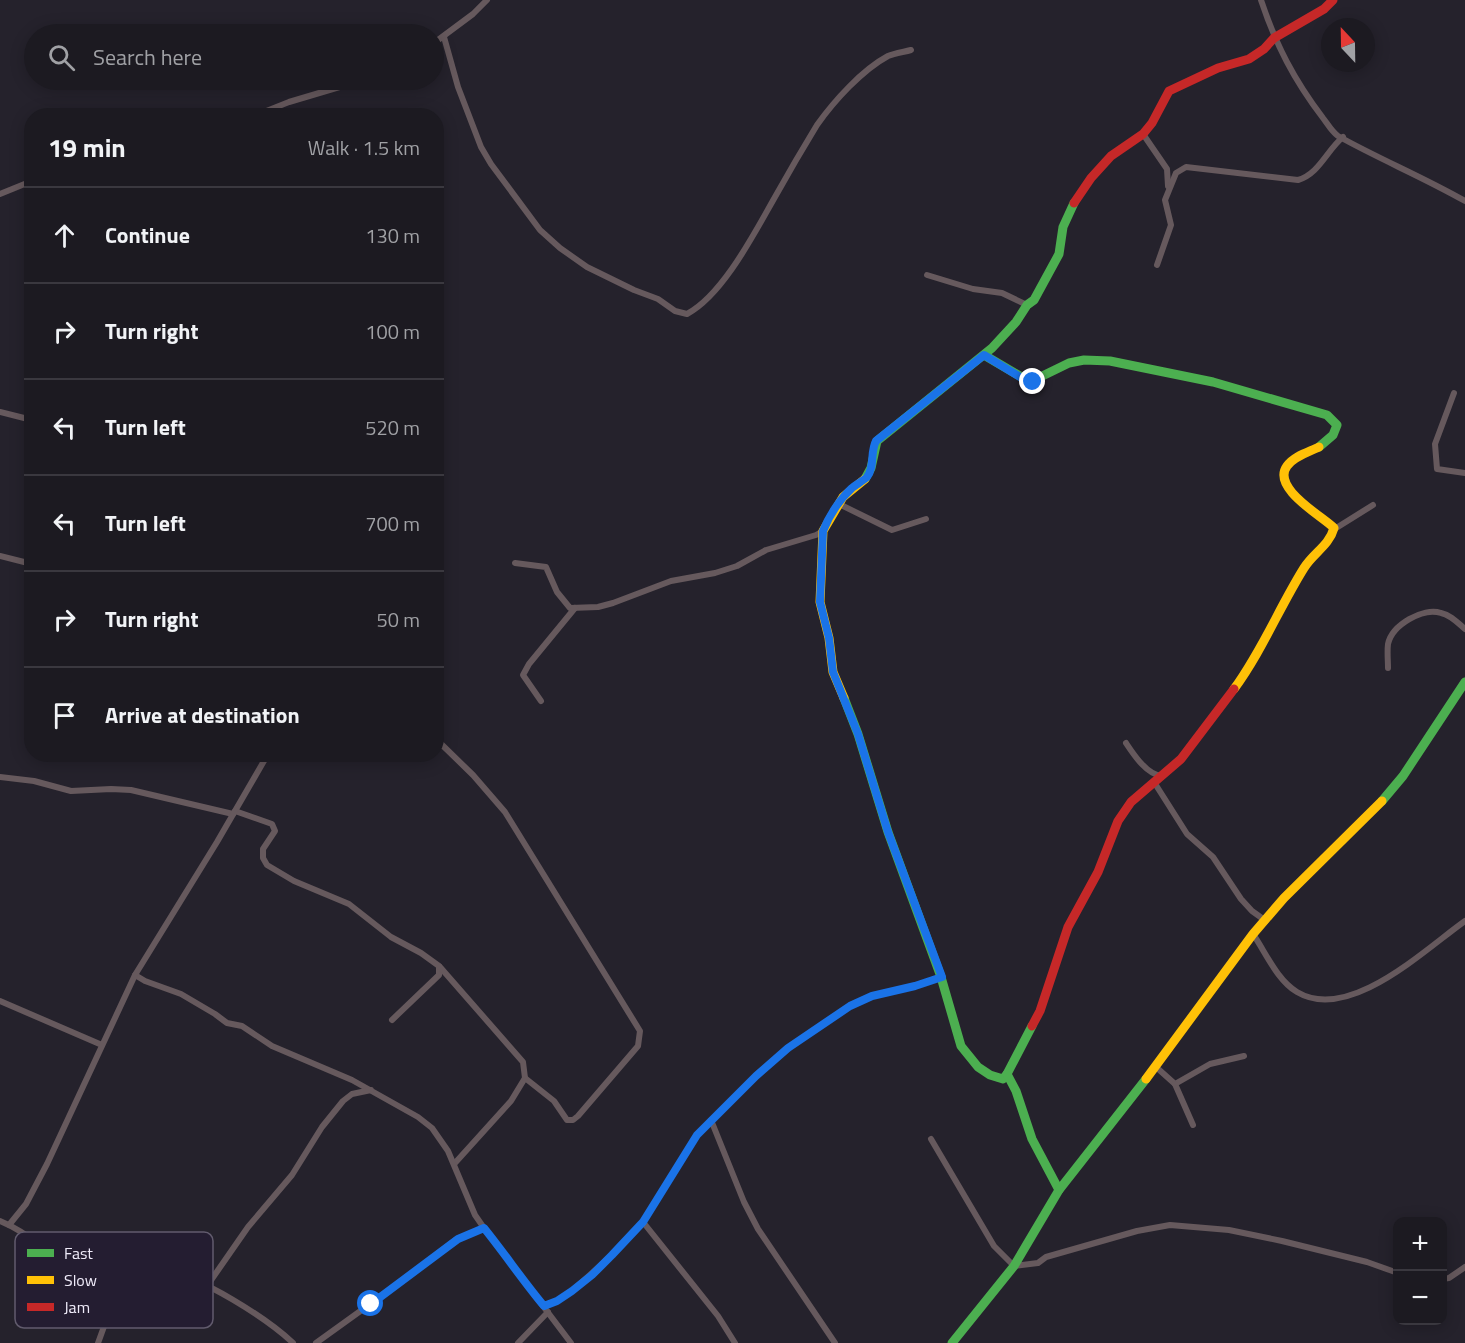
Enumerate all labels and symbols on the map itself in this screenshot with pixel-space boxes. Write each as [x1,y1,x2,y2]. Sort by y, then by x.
north arrow [1321,18,1375,72]
route end [1019,368,1045,394]
legend [15,1232,213,1328]
text: Fast [64,1241,93,1265]
text: Slow [64,1268,97,1292]
route start [357,1290,383,1316]
text: Jam [64,1295,90,1319]

